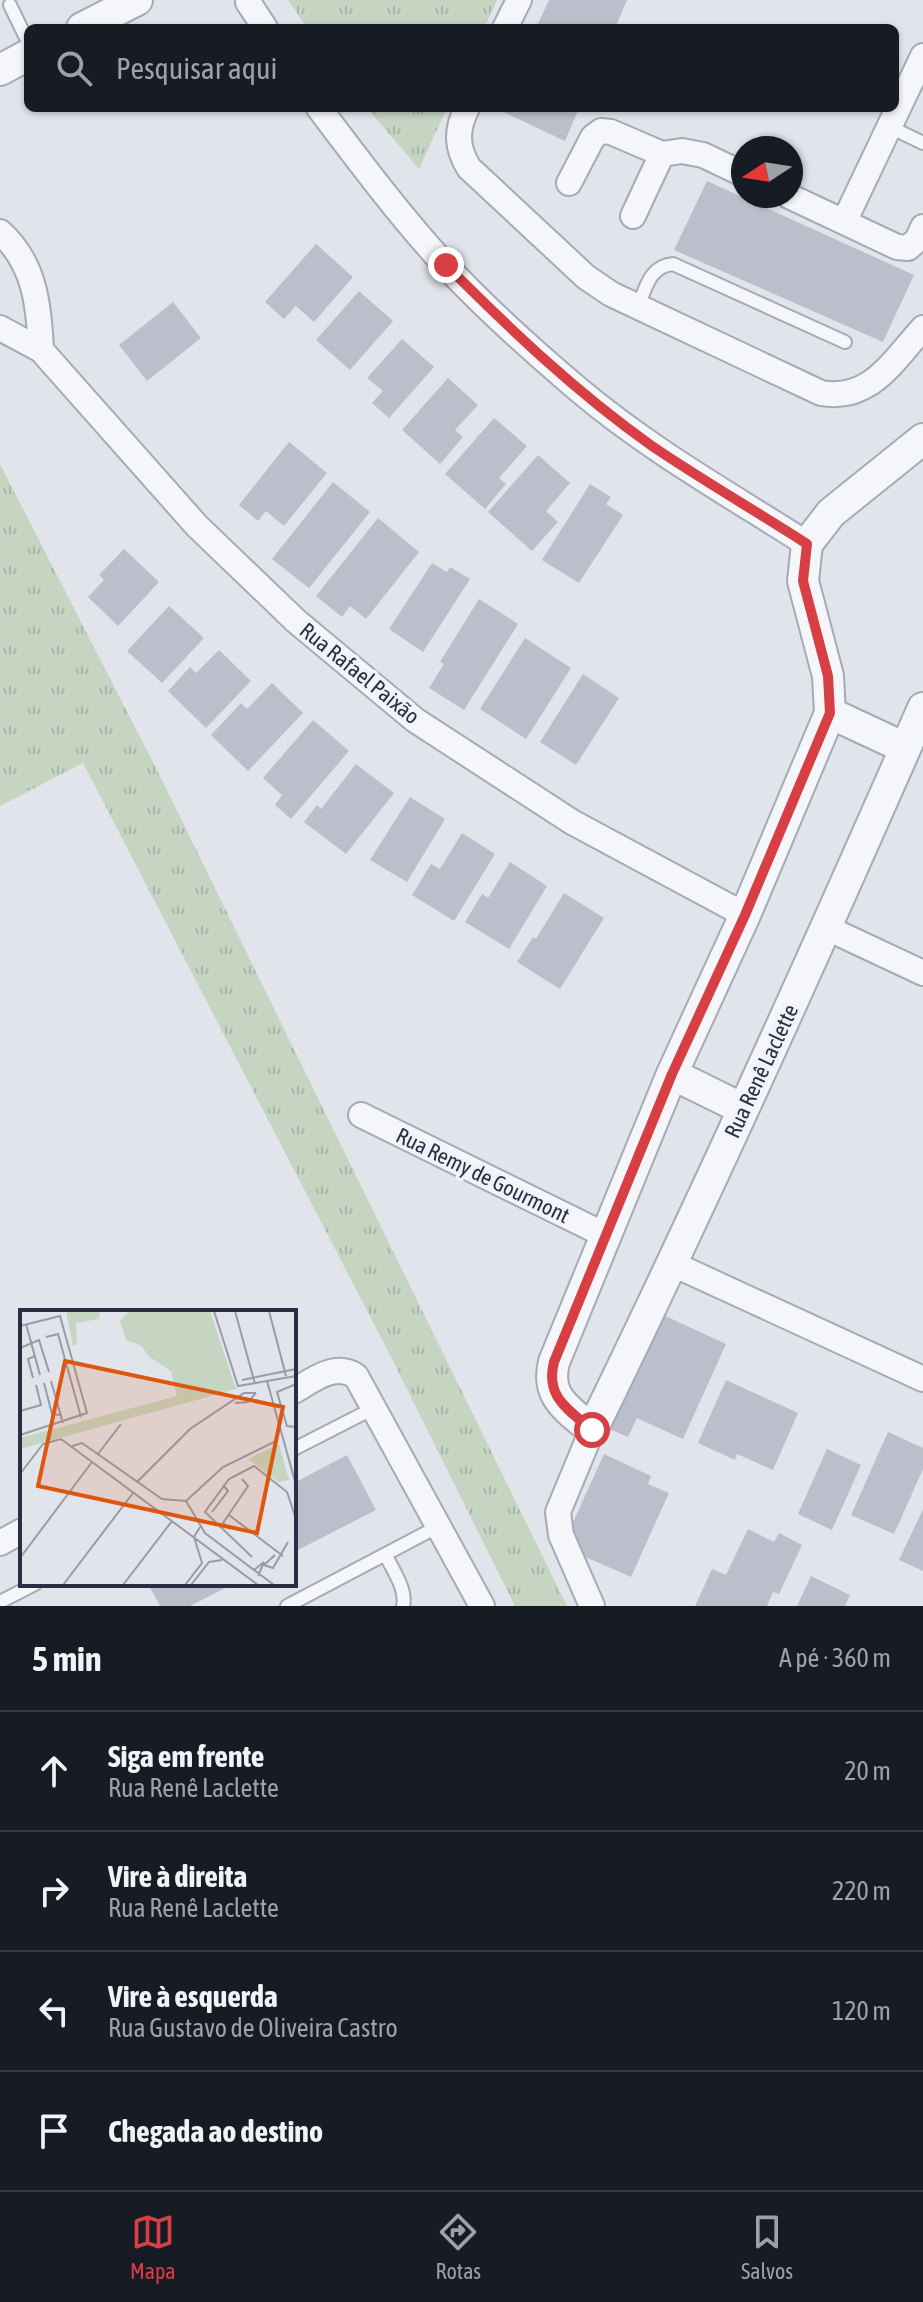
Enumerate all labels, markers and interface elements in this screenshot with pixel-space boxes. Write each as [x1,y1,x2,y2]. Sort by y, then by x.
search box [24,24,899,112]
icon: search [52,46,96,90]
text: Pesquisar aqui [116,51,277,85]
north arrow [731,136,803,208]
route end [428,247,464,283]
street label: Rua Rafael Paixão [295,617,425,729]
street label: Rua Renê Laclette [719,1000,803,1142]
street label: Rua Remy de Gourmont [392,1122,574,1228]
inset map [20,1310,296,1586]
route start [574,1412,610,1448]
text: 5 min [32,1639,101,1678]
text: A pé · 360 m [779,1643,891,1673]
text: Siga em frente [108,1739,264,1773]
icon: ahead [32,1749,76,1793]
text: 20 m [844,1756,891,1786]
text: Rua Renê Laclette [108,1773,279,1803]
text: Vire à direita [108,1859,247,1893]
icon: right [32,1869,76,1913]
text: 220 m [832,1876,891,1906]
text: Rua Renê Laclette [108,1893,279,1923]
text: Vire à esquerda [108,1979,278,2013]
icon: left [32,1989,76,2033]
text: 120 m [832,1996,891,2026]
text: Rua Gustavo de Oliveira Castro [108,2013,398,2043]
icon: arrive [32,2109,76,2153]
text: Chegada ao destino [108,2114,323,2148]
tab: Mapa [130,2210,176,2284]
tab: Rotas [435,2210,481,2284]
tab: Salvos [741,2210,793,2284]

